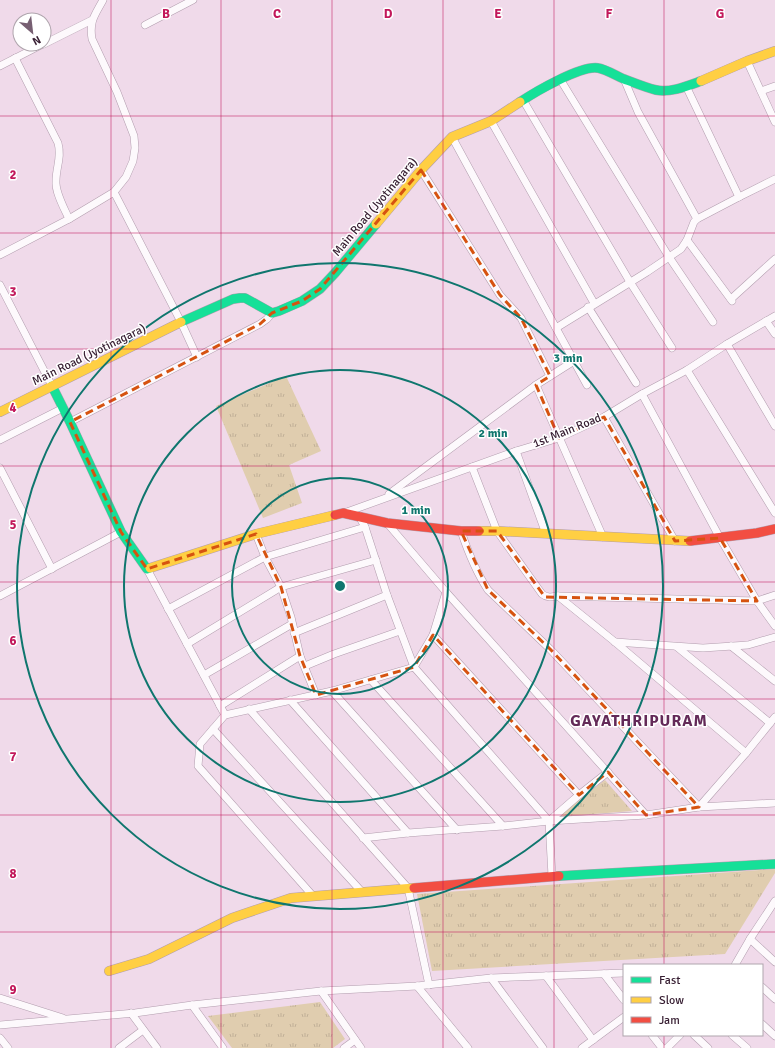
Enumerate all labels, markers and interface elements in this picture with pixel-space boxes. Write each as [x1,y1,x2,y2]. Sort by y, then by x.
text: B [162,6,170,22]
text: C [273,6,281,22]
text: D [384,6,393,22]
text: E [494,6,502,22]
text: F [606,6,613,22]
text: G [716,6,724,22]
north arrow [12,12,52,52]
text: N [30,33,43,48]
street label: Main Road (Jyotinagara) [329,154,421,259]
text: 2 [9,167,17,183]
text: 3 [9,284,17,300]
street label: Main Road (Jyotinagara) [30,321,148,389]
text: 3 min [554,351,583,366]
text: 4 [9,400,17,416]
street label: 1st Main Road [531,410,603,452]
text: 2 min [479,426,508,441]
text: 1 min [402,503,431,518]
text: 5 [9,517,17,533]
centre of rings [333,579,347,593]
text: 6 [9,633,17,649]
district label: GAYATHRIPURAM [570,711,708,731]
text: 7 [9,749,17,765]
text: 8 [9,866,17,882]
legend [623,964,763,1036]
text: Fast [659,973,680,988]
text: 9 [9,982,17,998]
text: Slow [659,993,684,1008]
text: Jam [659,1013,680,1028]

